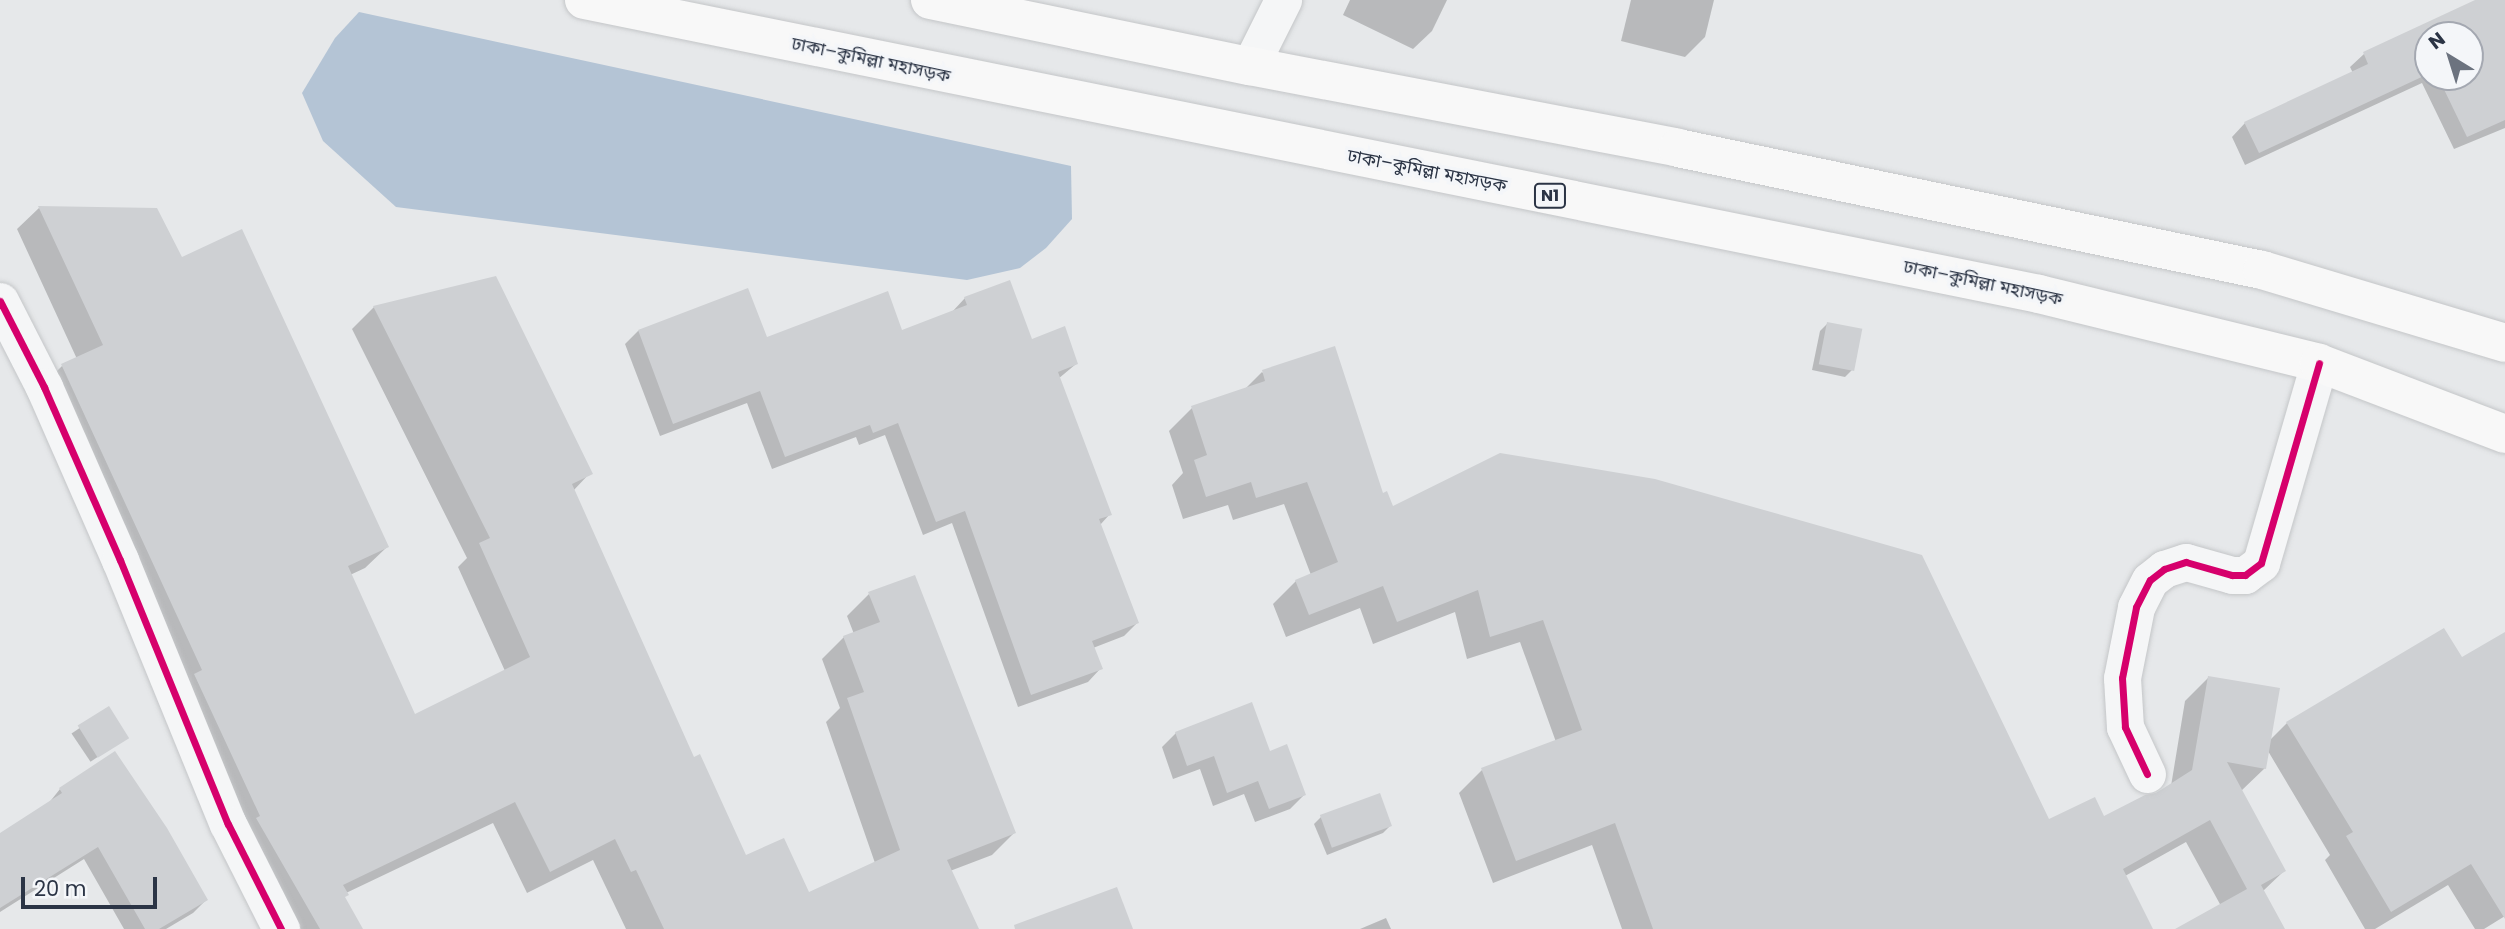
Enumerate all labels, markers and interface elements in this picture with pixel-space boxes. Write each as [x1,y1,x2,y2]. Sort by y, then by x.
north arrow [2414,21,2484,91]
text: N [2423,26,2451,56]
street label: ঢাকা–কুমিল্লা মহাসড়ক [790,33,952,87]
street label: ঢাকা–কুমিল্লা মহাসড়ক [1345,145,1509,197]
road number: N1 [1532,184,1568,208]
street label: ঢাকা–কুমিল্লা মহাসড়ক [1902,256,2064,310]
scale bar [24,862,161,906]
text: 20 m [34,874,87,903]

